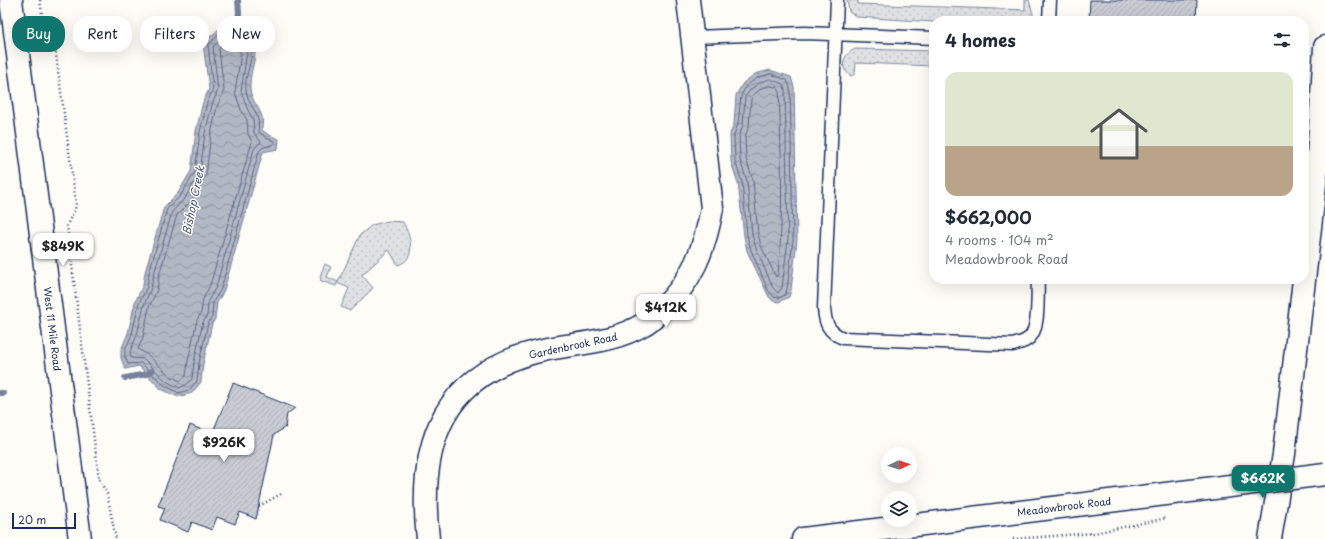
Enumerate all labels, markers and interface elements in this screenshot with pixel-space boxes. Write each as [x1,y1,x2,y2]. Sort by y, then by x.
chip: Buy [12,16,65,52]
chip: Rent [73,16,132,52]
chip: Filters [140,16,209,52]
chip: New [217,16,275,52]
text: 4 homes [945,27,1016,53]
icon: filters [1271,29,1293,51]
icon: home [1083,98,1155,170]
water label: Bishop Creek [177,163,209,236]
text: $662,000 [945,204,1032,230]
text: 4 rooms · 104 m² [945,230,1054,249]
pin: $849K [35,233,91,267]
text: $849K [42,236,84,255]
text: Meadowbrook Road [945,249,1068,268]
street label: West 11 Mile Road [40,286,66,372]
pin: $412K [638,294,694,328]
text: $412K [645,297,687,316]
street label: Gardenbrook Road [527,328,619,362]
pin: $926K [196,429,252,463]
text: $926K [202,432,246,451]
north arrow [881,447,917,483]
map controls [881,447,917,527]
pin: $662K [1235,465,1291,499]
text: $662K [1241,468,1285,487]
button: layers [881,491,917,527]
street label: Meadowbrook Road [1016,493,1112,519]
scale bar [12,511,76,530]
text: 20 m [18,511,46,528]

